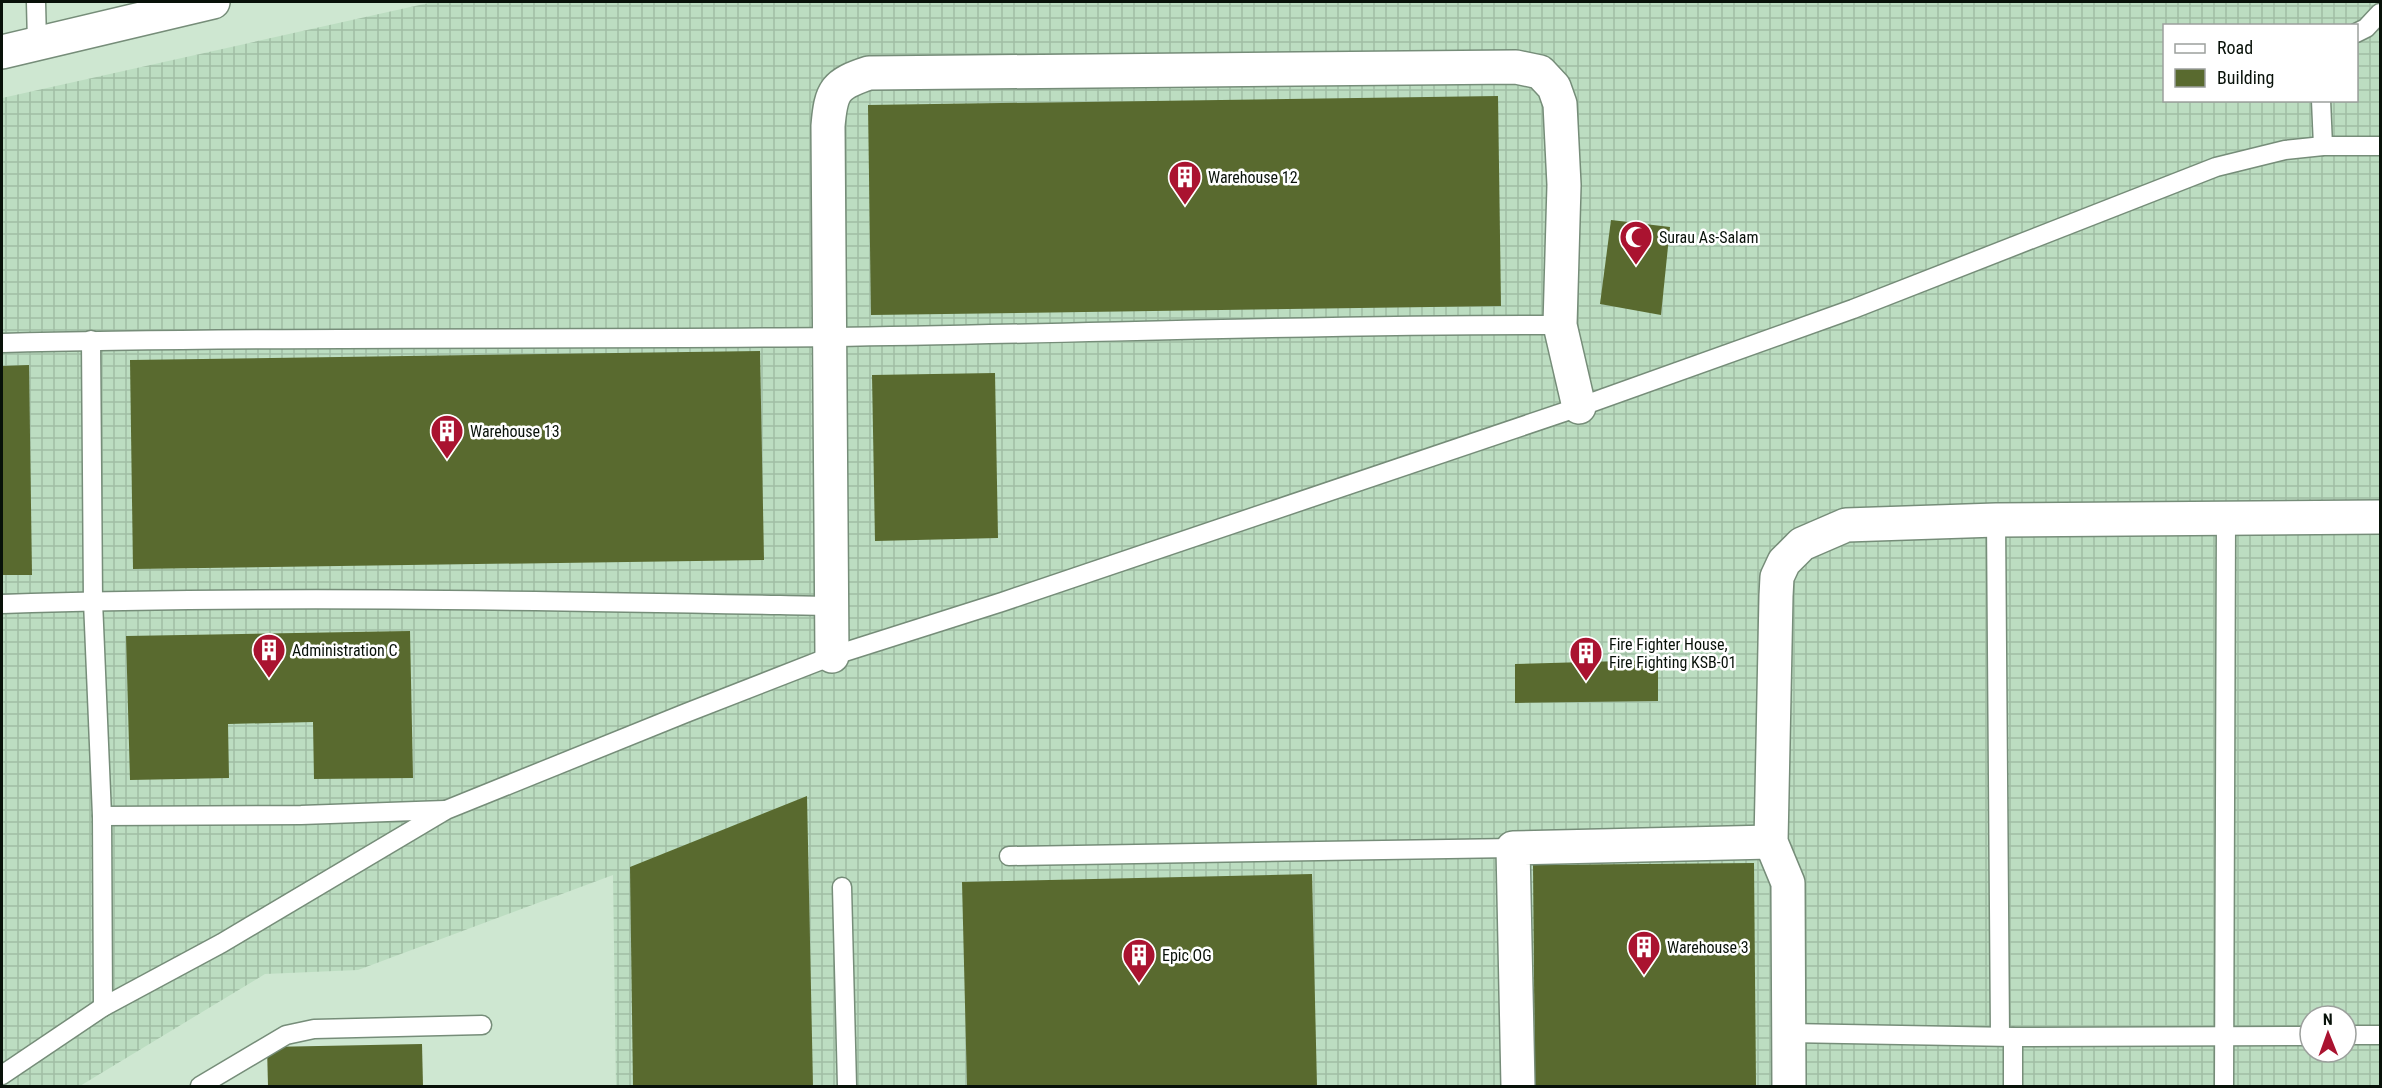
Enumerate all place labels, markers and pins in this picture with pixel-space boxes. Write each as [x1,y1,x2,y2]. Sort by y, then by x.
building icon: Warehouse 12 [1167,159,1203,206]
place label: Warehouse 12 [1208,168,1298,187]
mosque icon: Surau As-Salam [1618,219,1654,266]
place label: Surau As-Salam [1659,228,1759,247]
building icon: Warehouse 13 [429,413,465,460]
place label: Warehouse 13 [470,422,560,441]
building icon: Administration C [251,632,287,679]
building icon: Fire Fighter House, Fire Fighting KSB-01 [1568,635,1604,682]
place label: Fire Fighter House, Fire Fighting KSB-01 [1609,635,1737,672]
place label: Administration C [292,641,398,660]
building icon: Warehouse 3 [1626,929,1662,976]
building icon: Epic OG [1121,937,1157,984]
place label: Warehouse 3 [1667,938,1749,957]
place label: Epic OG [1162,946,1212,965]

